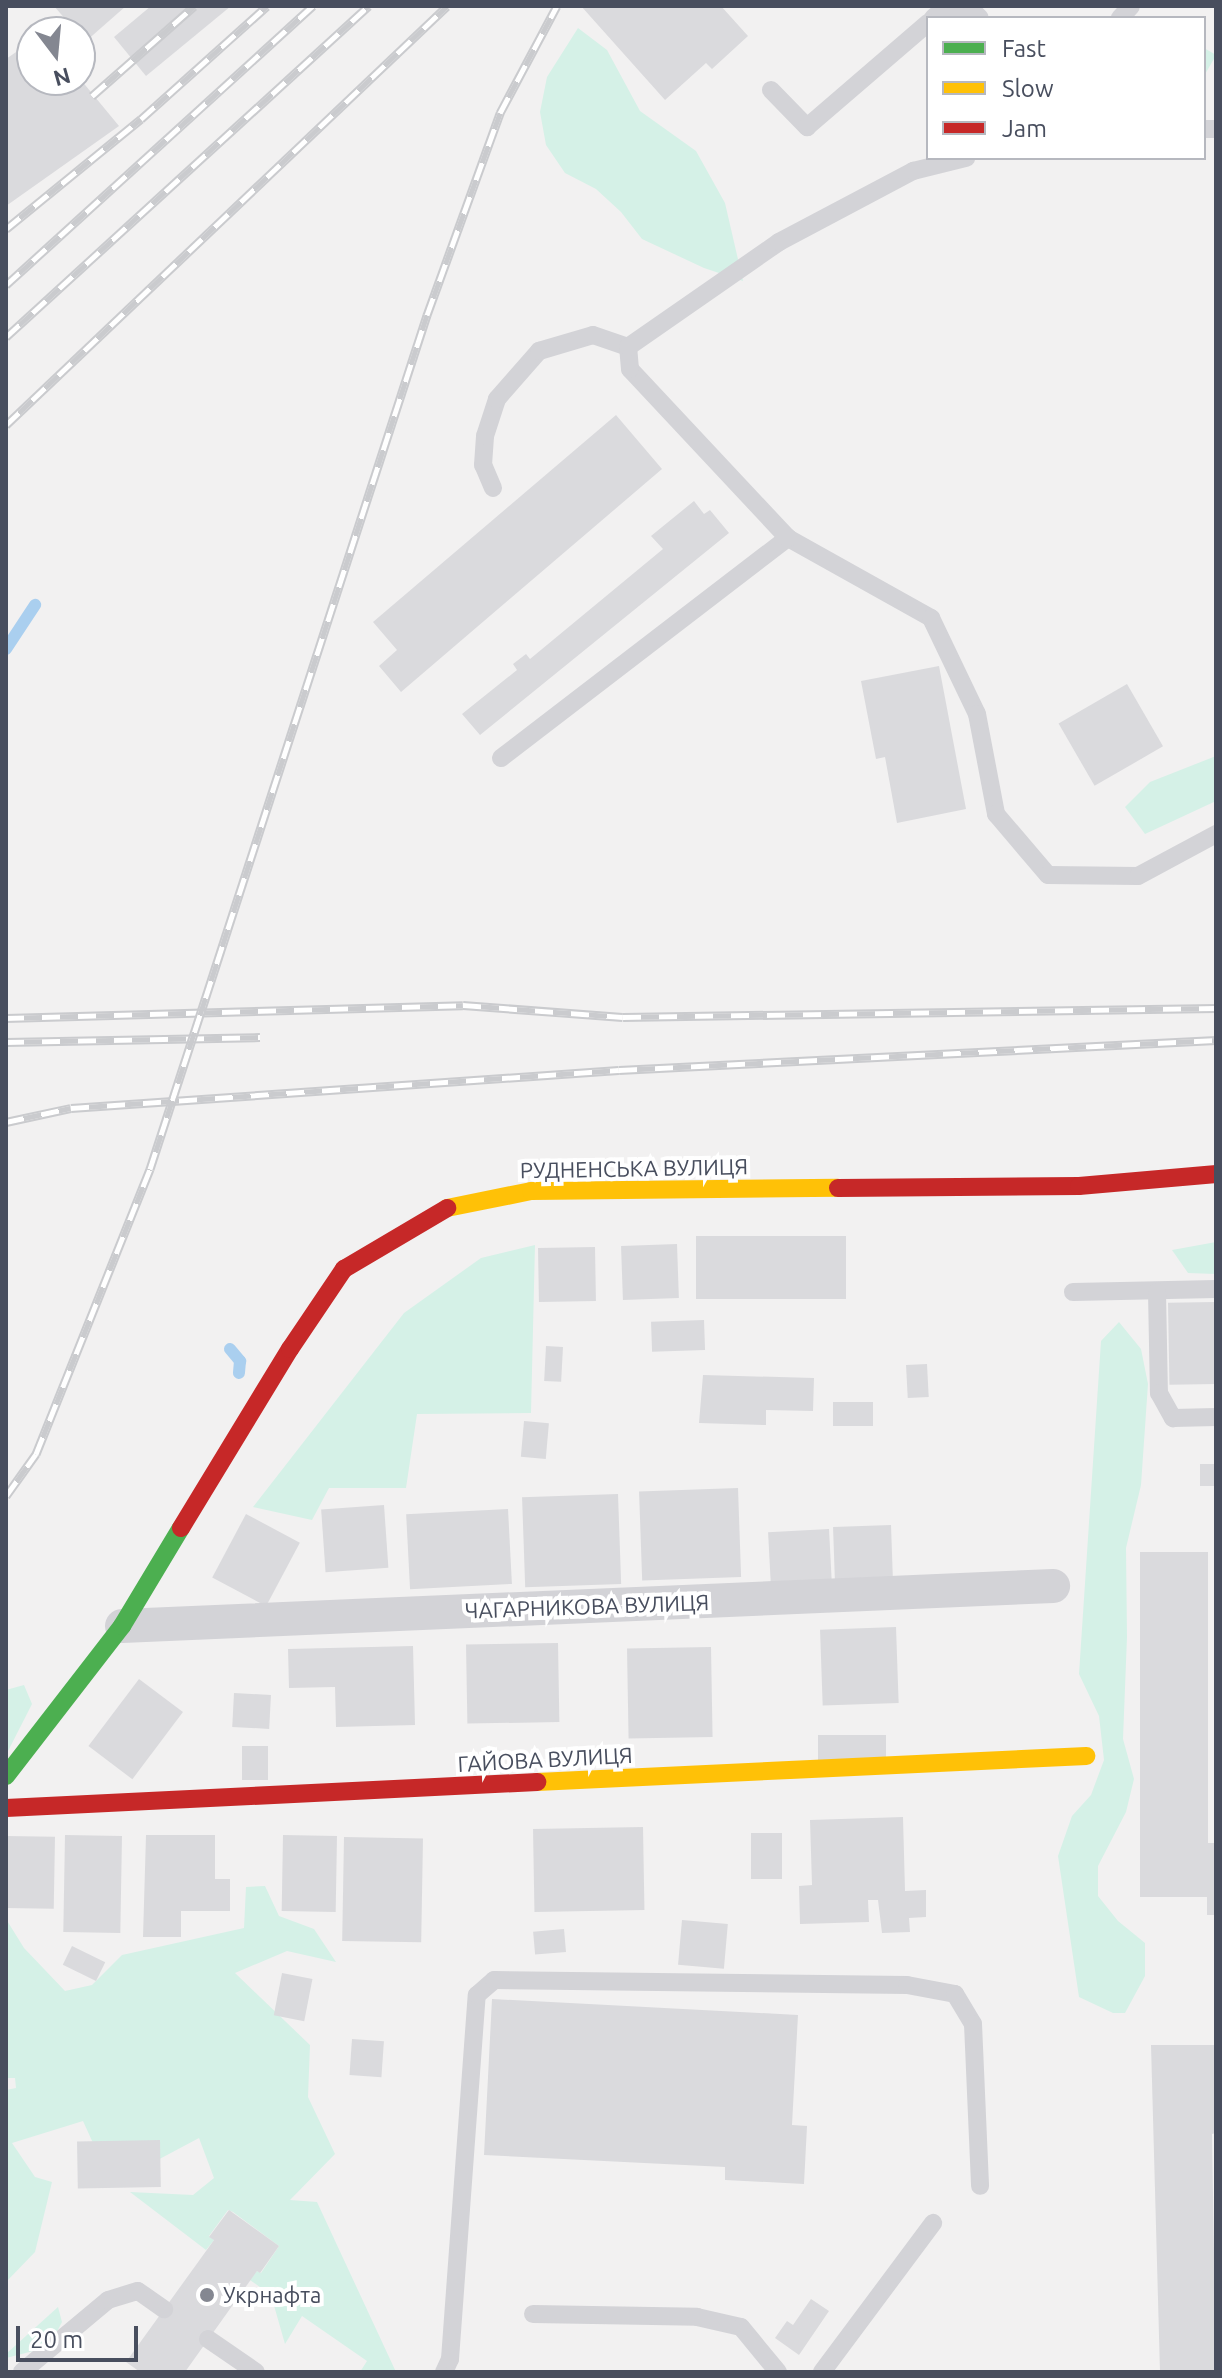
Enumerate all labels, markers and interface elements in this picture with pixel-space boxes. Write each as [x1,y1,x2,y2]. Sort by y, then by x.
north arrow [16,16,96,96]
legend [926,16,1206,160]
text: Fast [1002,35,1046,62]
text: N [51,63,74,92]
text: Slow [1002,75,1054,102]
text: Jam [1002,115,1047,142]
street label: РУДНЕНСЬКА ВУЛИЦЯ [520,1153,748,1183]
street label: ЧАГАРНИКОВА ВУЛИЦЯ [464,1589,710,1623]
street label: ГАЙОВА ВУЛИЦЯ [457,1741,633,1777]
place label: Укрнафта [223,2282,321,2308]
marker: Укрнафта [198,2286,216,2304]
scale bar [20,2310,142,2360]
text: 20 m [30,2326,83,2353]

